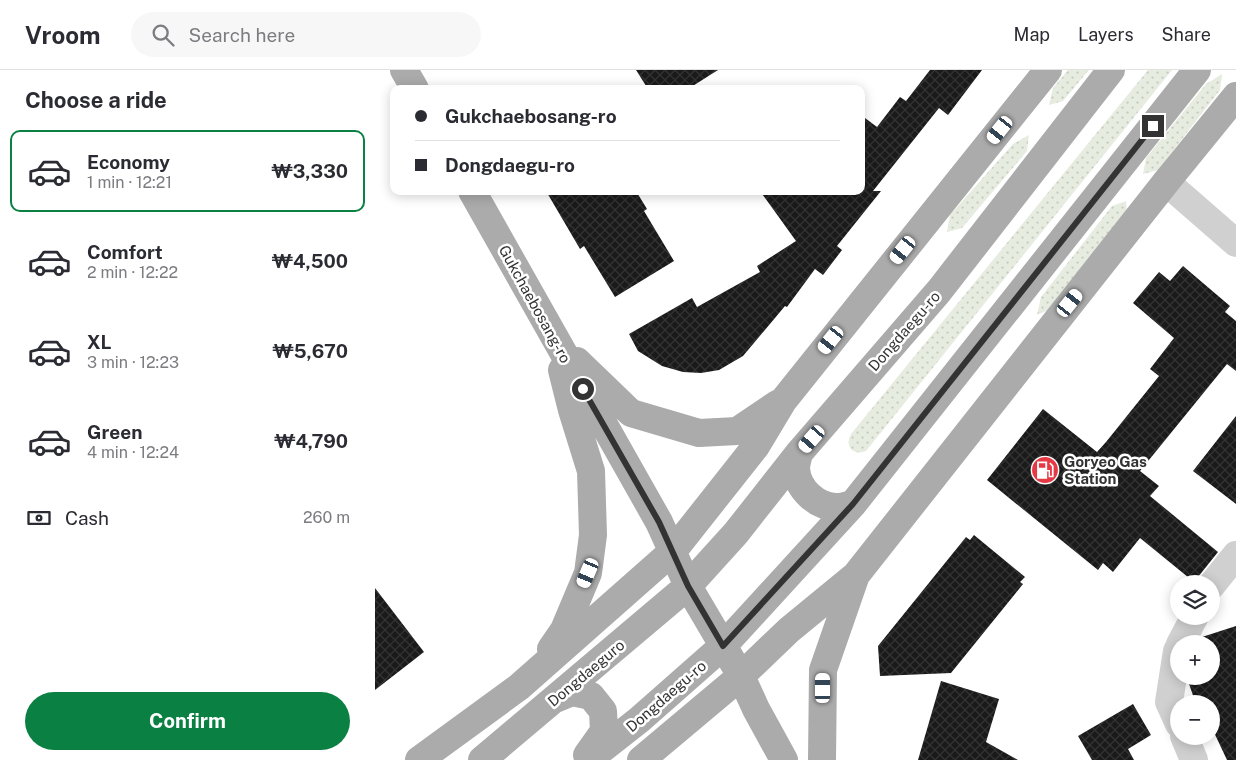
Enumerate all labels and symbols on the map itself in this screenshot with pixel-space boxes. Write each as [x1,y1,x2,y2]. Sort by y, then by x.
car [984,114,1015,146]
route end [1142,115,1164,137]
car [887,234,918,266]
street label: Gukchaebosang-ro [496,242,574,366]
car [1054,287,1085,319]
street label: Dongdaegu-ro [865,288,943,374]
car [815,324,846,356]
route start [572,378,594,400]
car [796,423,827,455]
place label: Goryeo Gas Station [1064,453,1147,487]
fuel station icon: Goryeo Gas Station [1030,455,1060,485]
car [575,556,600,590]
street label: Dongdaeguro [544,636,628,710]
street label: Dongdaegu-ro [623,657,709,735]
car [815,673,830,703]

